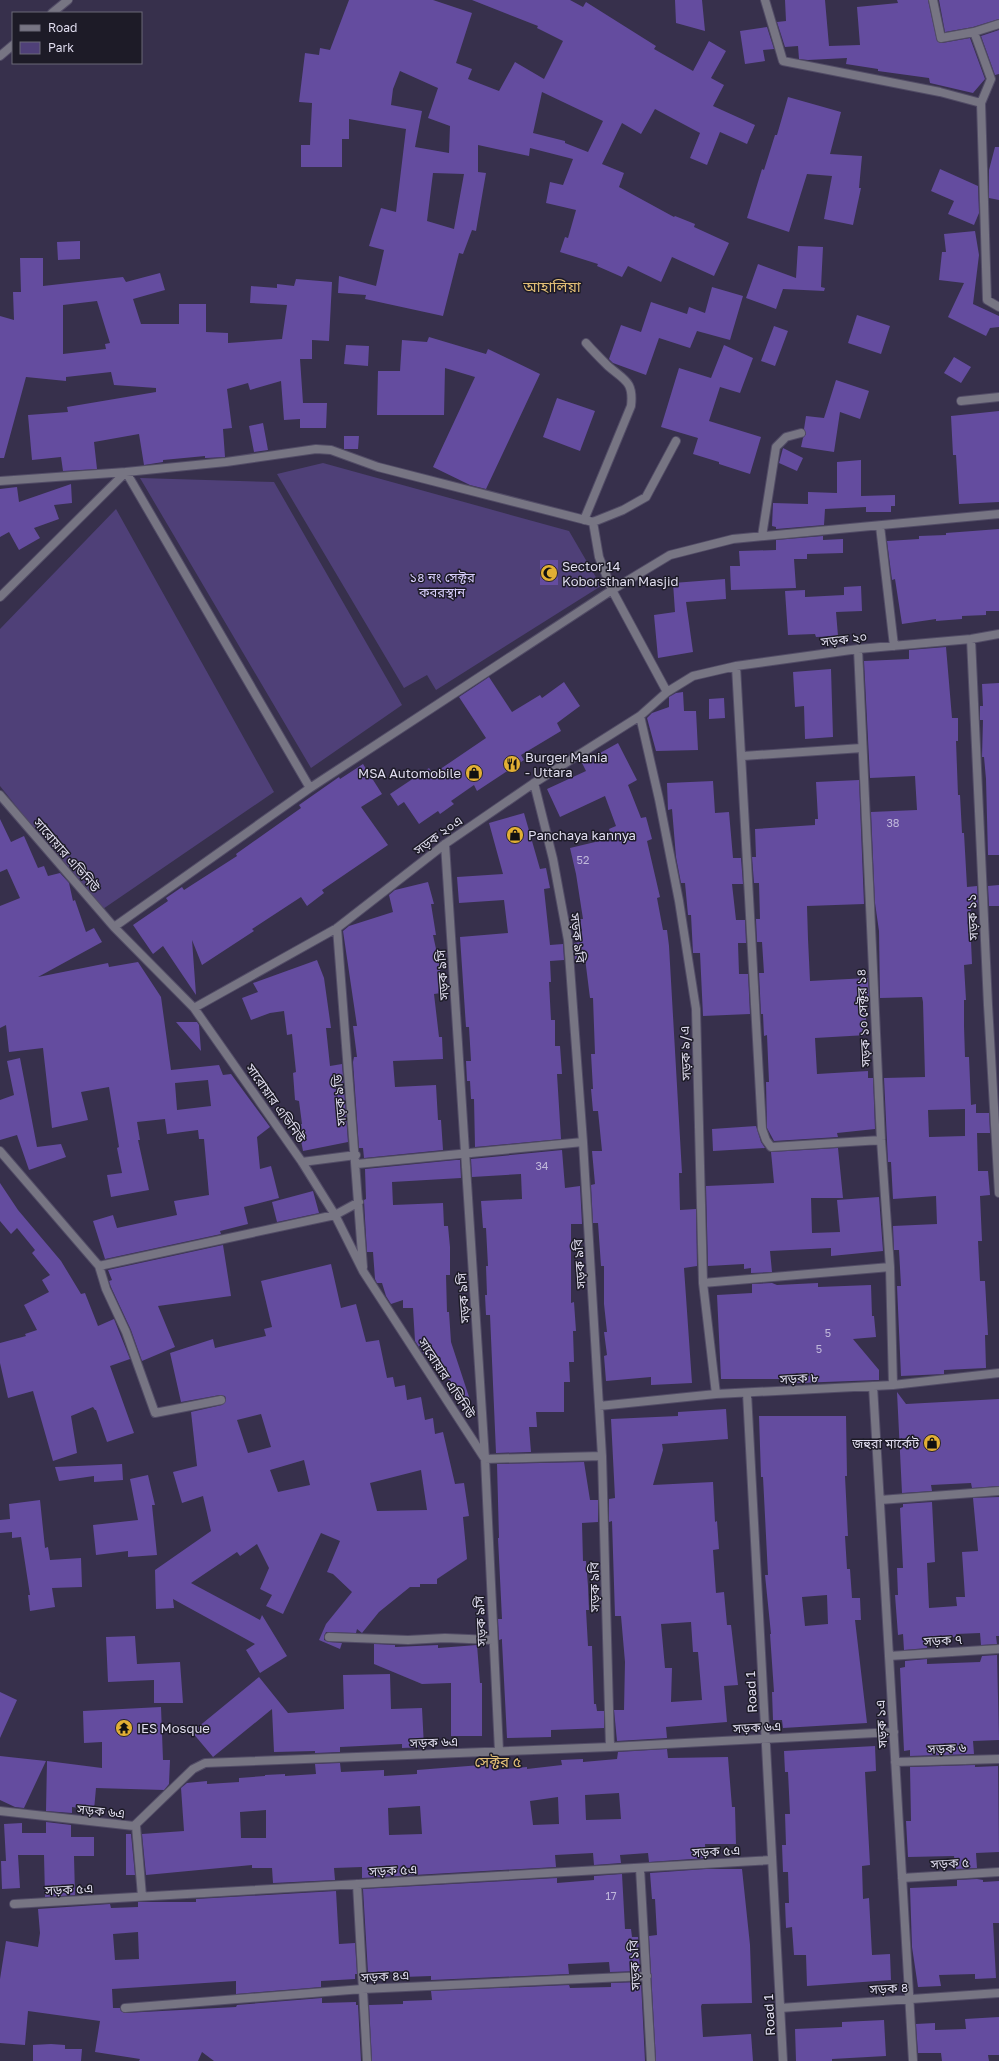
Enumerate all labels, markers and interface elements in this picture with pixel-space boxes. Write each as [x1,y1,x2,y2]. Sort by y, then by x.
legend [12,12,142,64]
text: Road [48,20,77,35]
text: Park [48,40,74,55]
district label: আহালিয়া [522,277,582,295]
place label: Sector 14 Koborsthan Masjid [562,558,678,589]
mosque icon: Sector 14 Koborsthan Masjid [539,563,559,583]
park label: ১৪ নং সেক্টর কবরস্থান [409,569,475,600]
street label: সড়ক ২০ [819,628,868,650]
place label: Burger Mania - Uttara [525,749,608,780]
restaurant icon: Burger Mania - Uttara [502,754,522,774]
shop icon: MSA Automobile [464,763,484,783]
place label: MSA Automobile [358,765,461,781]
street label: সড়ক ২০এ [410,812,465,859]
street label: সারোয়ার এভিনিউ [30,814,104,896]
house number: 38 [886,816,900,829]
shop icon: Panchaya kannya [505,825,525,845]
place label: Panchaya kannya [528,827,636,843]
house number: 52 [577,853,589,866]
street label: সড়ক ১১ [963,893,981,942]
street label: সড়ক ৯বি [567,911,589,964]
street label: সড়ক ৯সি [432,948,452,1002]
street label: সড়ক ১০ সেক্টর ১৪ [852,968,874,1069]
street label: সড়ক ৯/এ [676,1025,694,1082]
street label: সারোয়ার এভিনিউ [242,1060,310,1146]
street label: সড়ক ৯ডি [329,1073,349,1127]
house number: 34 [535,1159,549,1172]
street label: সড়ক ৯বি [569,1238,589,1290]
street label: সড়ক ৯সি [453,1271,473,1325]
house number: 5 [825,1326,831,1339]
street label: সারোয়ার এভিনিউ [415,1334,479,1422]
house number: 5 [816,1342,822,1355]
street label: সড়ক ৮ [778,1369,819,1387]
shop icon: জহুরা মার্কেট [922,1433,942,1453]
place label: জহুরা মার্কেট [851,1435,920,1451]
street label: সড়ক ৯বি [586,1562,602,1613]
street label: সড়ক ৯সি [471,1595,489,1648]
street label: সড়ক ৭ [922,1631,963,1649]
street label: Road 1 [742,1671,760,1713]
street label: সড়ক ১এ [872,1699,890,1750]
temple icon: IES Mosque [114,1718,134,1738]
street label: সড়ক ৬এ [731,1718,782,1736]
place label: IES Mosque [137,1720,210,1736]
street label: সড়ক ৬এ [409,1733,458,1751]
street label: সড়ক ৬ [926,1739,967,1757]
district label: সেক্টর ৫ [474,1752,522,1770]
street label: সড়ক ৬এ [75,1800,126,1821]
street label: সড়ক ৫এ [690,1842,741,1860]
street label: সড়ক ৫ [929,1854,970,1872]
street label: সড়ক ৫এ [367,1861,418,1879]
street label: সড়ক ৫এ [43,1880,94,1898]
house number: 17 [605,1889,617,1902]
street label: সড়ক ১বি [625,1939,643,1991]
street label: সড়ক ৪এ [359,1967,410,1985]
street label: সড়ক ৪ [868,1979,909,1997]
street label: Road 1 [760,1994,778,2036]

